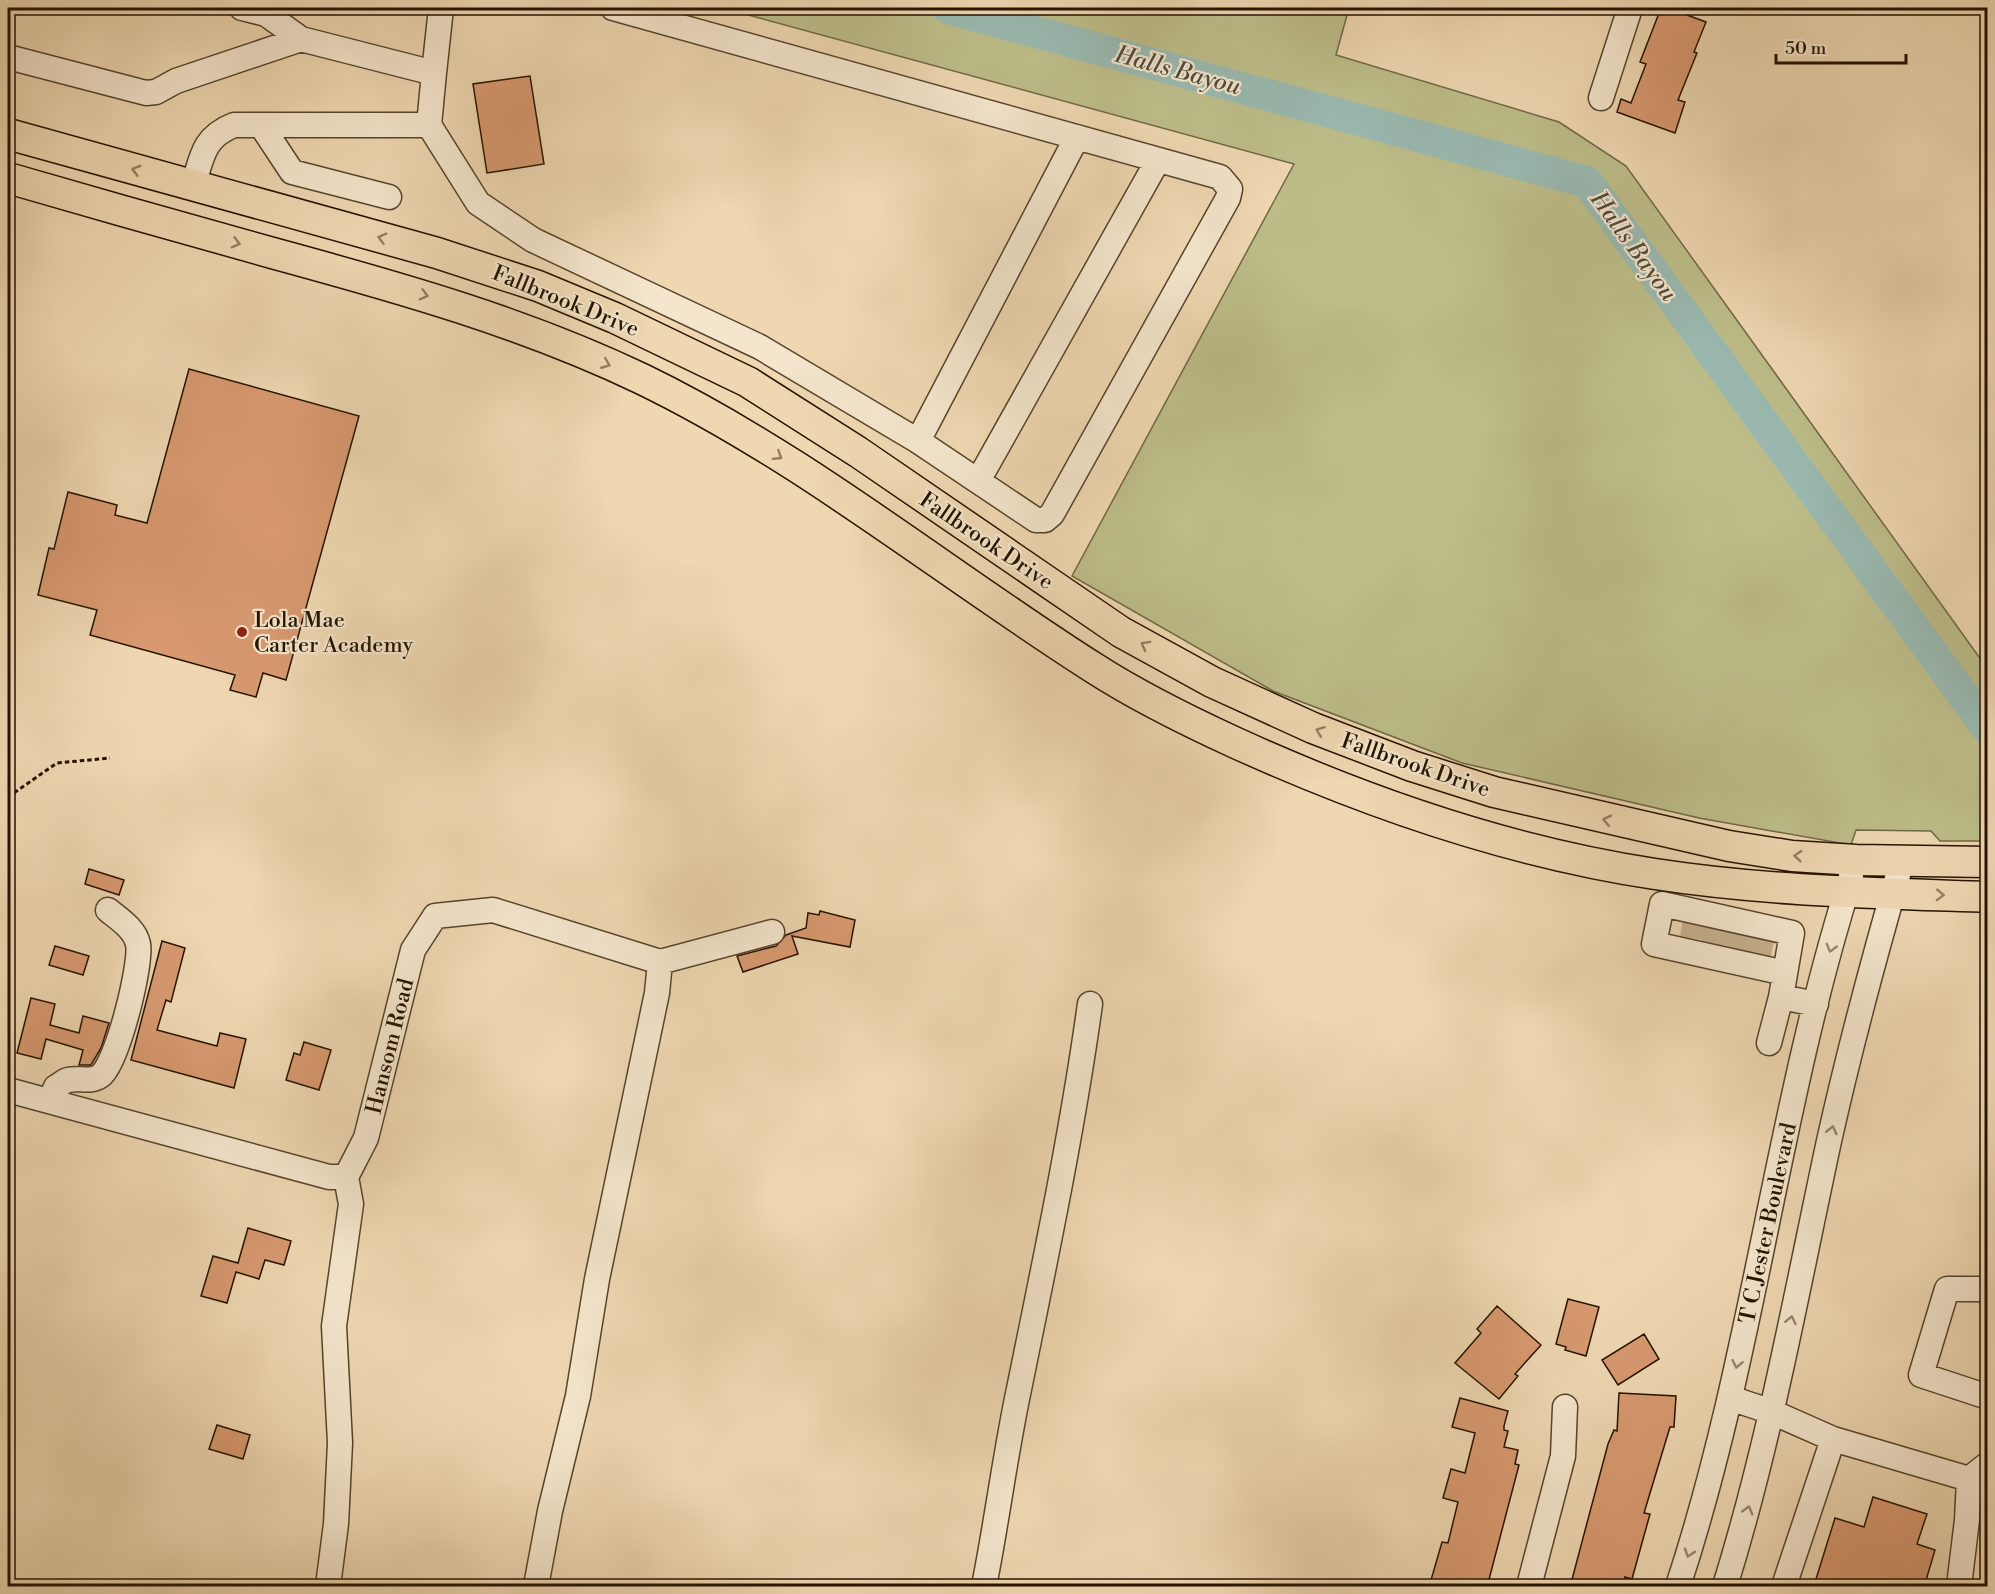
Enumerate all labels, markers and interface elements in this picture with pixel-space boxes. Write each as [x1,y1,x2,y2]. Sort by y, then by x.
scale bar [1776,27,1906,65]
text: 50 m [1785,37,1827,60]
water label: Halls Bayou [1111,40,1244,102]
one-way arrow [131,165,142,177]
water label: Halls Bayou [1583,185,1683,308]
one-way arrow [377,233,388,245]
one-way arrow [230,236,241,248]
street label: Fallbrook Drive [488,260,643,343]
one-way arrow [418,288,429,300]
one-way arrow [600,357,611,369]
one-way arrow [772,448,782,460]
street label: Fallbrook Drive [914,487,1058,596]
place label: Lola Mae Carter Academy [254,607,414,659]
marker: Lola Mae Carter Academy [235,625,249,639]
one-way arrow [1141,641,1152,652]
one-way arrow [1316,726,1327,738]
street label: Fallbrook Drive [1337,727,1494,804]
one-way arrow [1602,814,1612,827]
one-way arrow [1793,850,1803,863]
one-way arrow [1935,889,1944,901]
one-way arrow [1825,943,1838,953]
street label: Hansom Road [361,975,420,1117]
street label: T C Jester Boulevard [1734,1120,1803,1326]
one-way arrow [1825,1125,1838,1135]
one-way arrow [1784,1316,1797,1326]
one-way arrow [1731,1358,1744,1368]
one-way arrow [1741,1505,1753,1516]
one-way arrow [1684,1547,1697,1558]

